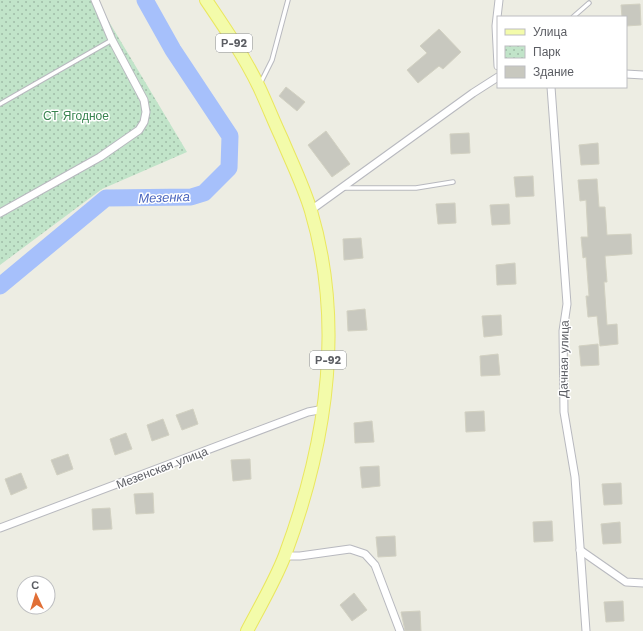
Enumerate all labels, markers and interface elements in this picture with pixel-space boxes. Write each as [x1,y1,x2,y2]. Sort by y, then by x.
legend [497,16,627,88]
text: Улица [533,25,567,39]
road number: Р-92 [216,34,252,52]
text: Парк [533,45,561,59]
text: Здание [533,65,574,79]
park label: СТ Ягодное [43,109,109,123]
water label: Мезенка [138,189,190,206]
street label: Дачная улица [556,320,572,398]
road number: Р-92 [310,351,346,369]
street label: Мезенская улица [114,444,210,492]
north arrow [16,575,56,615]
text: С [31,579,40,592]

